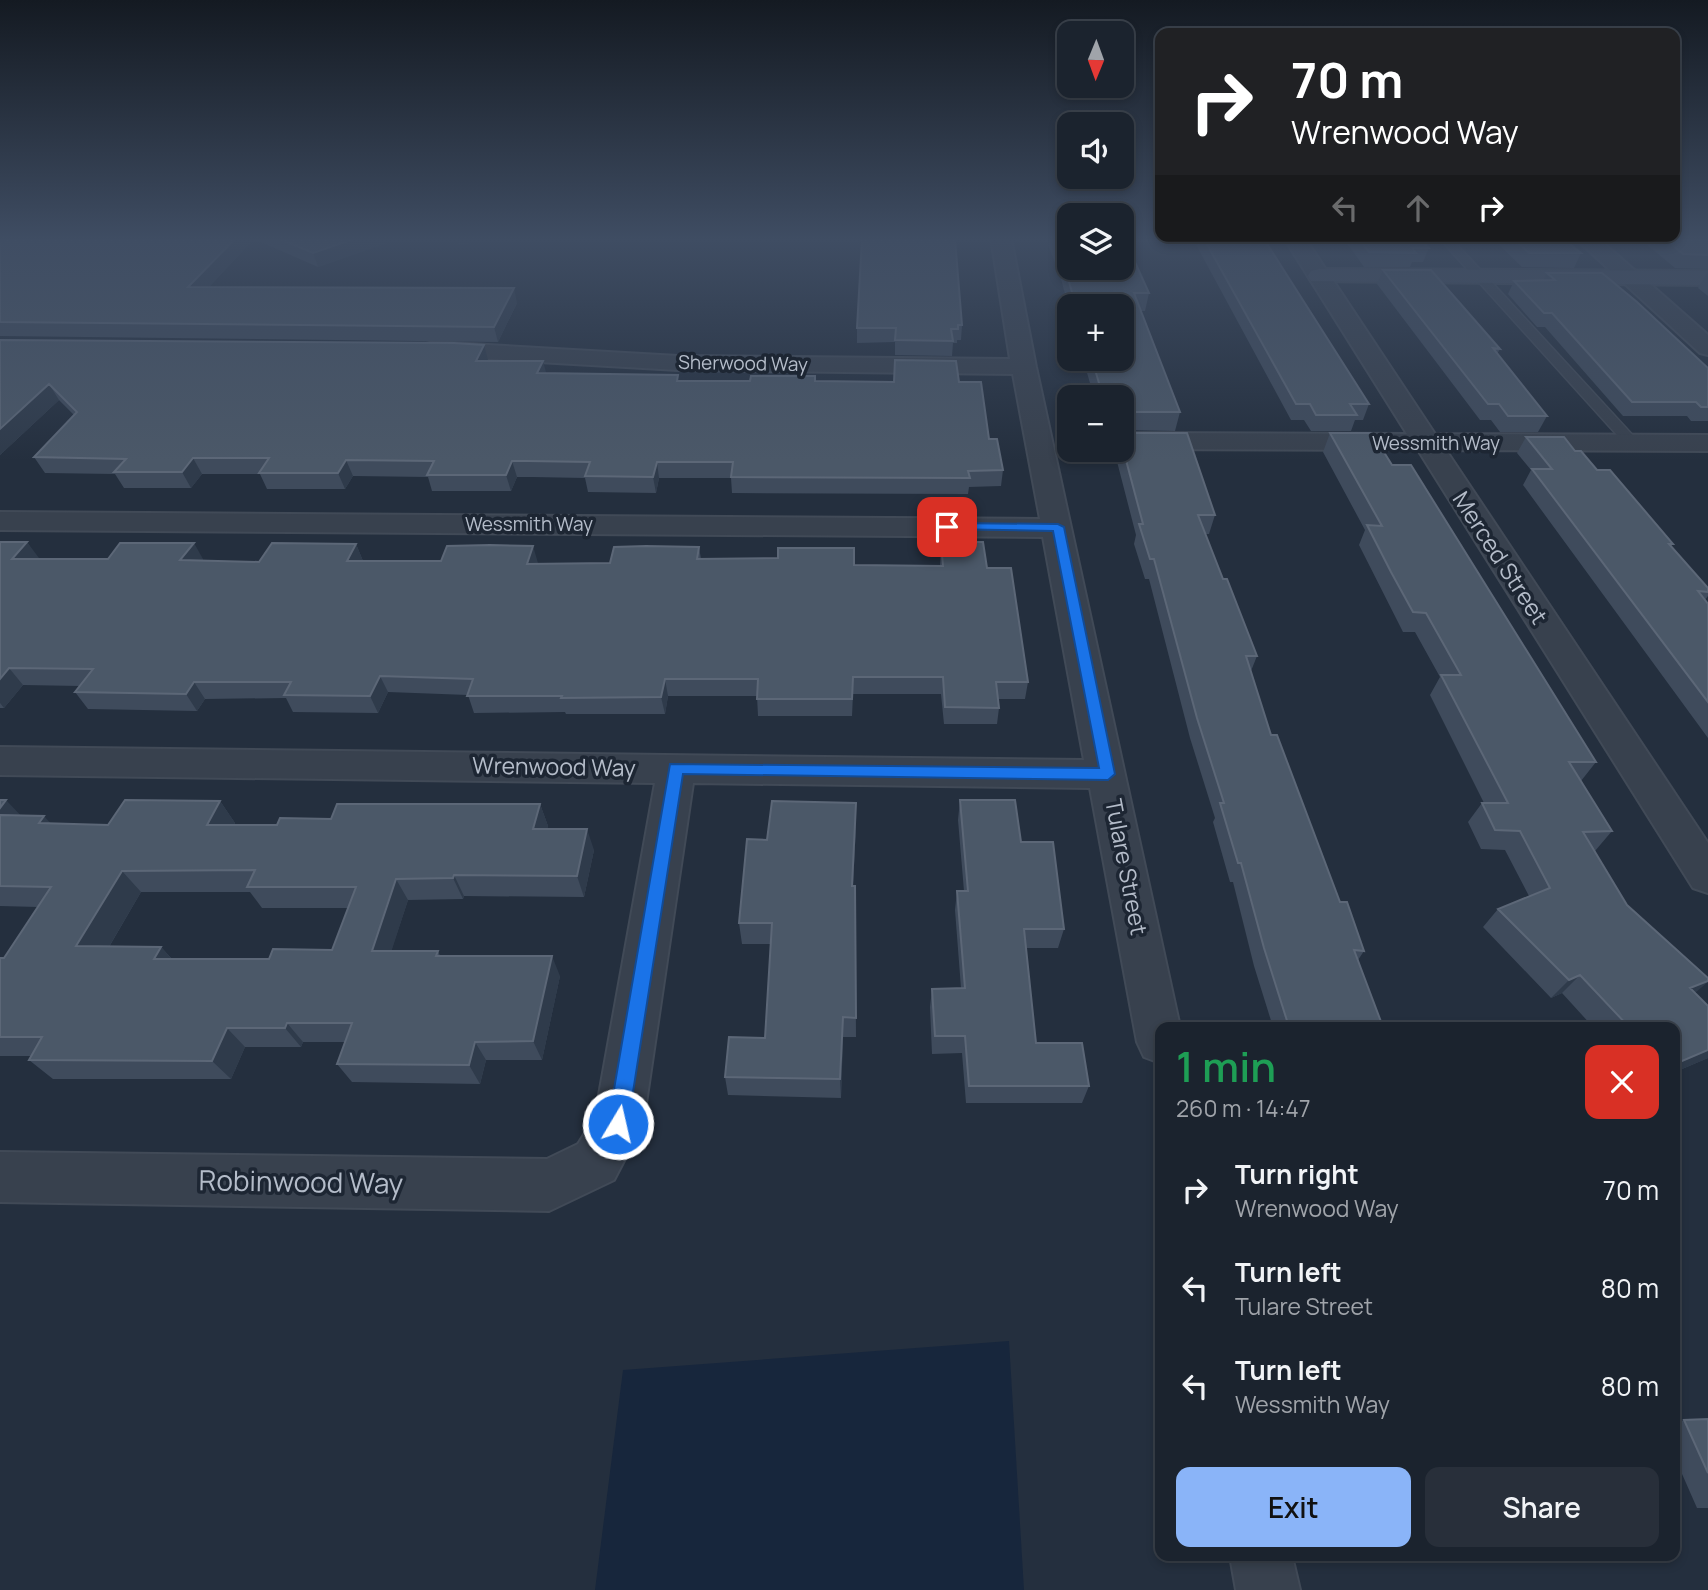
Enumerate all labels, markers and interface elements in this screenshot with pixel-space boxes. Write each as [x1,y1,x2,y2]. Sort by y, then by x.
north arrow [1057,21,1134,98]
map controls [1057,21,1134,462]
text: 70 m [1291,46,1403,113]
icon: right [1176,56,1267,147]
text: Wrenwood Way [1291,110,1519,154]
button: sound [1057,112,1134,189]
icon: left [1326,189,1364,227]
icon: ahead [1399,189,1437,227]
icon: right [1472,189,1510,227]
button: layers [1057,203,1134,280]
button: + [1057,294,1134,371]
street label: Sherwood Way [678,349,808,377]
button: − [1057,385,1134,462]
street label: Wessmith Way [1372,430,1500,456]
street label: Merced Street [1446,485,1556,630]
pin [917,497,977,557]
icon: arrive [928,508,966,546]
street label: Wessmith Way [465,511,593,537]
street label: Wrenwood Way [472,749,636,783]
street label: Tulare Street [1098,796,1156,938]
text: 1 min [1176,1037,1276,1095]
button: close [1585,1045,1659,1119]
position arrow [581,1087,655,1161]
text: 260 m · 14:47 [1176,1092,1310,1124]
text: Turn right [1235,1156,1359,1192]
street label: Robinwood Way [198,1160,404,1202]
icon: right [1176,1171,1214,1209]
text: 70 m [1603,1172,1659,1208]
text: Wrenwood Way [1235,1192,1399,1224]
text: Turn left [1235,1254,1342,1290]
icon: left [1176,1269,1214,1307]
text: 80 m [1601,1270,1659,1306]
text: Tulare Street [1235,1290,1373,1322]
text: Turn left [1235,1352,1342,1388]
icon: left [1176,1367,1214,1405]
text: 80 m [1601,1368,1659,1404]
text: Wessmith Way [1235,1388,1390,1420]
button: Exit [1176,1467,1411,1547]
button: Share [1425,1467,1659,1547]

